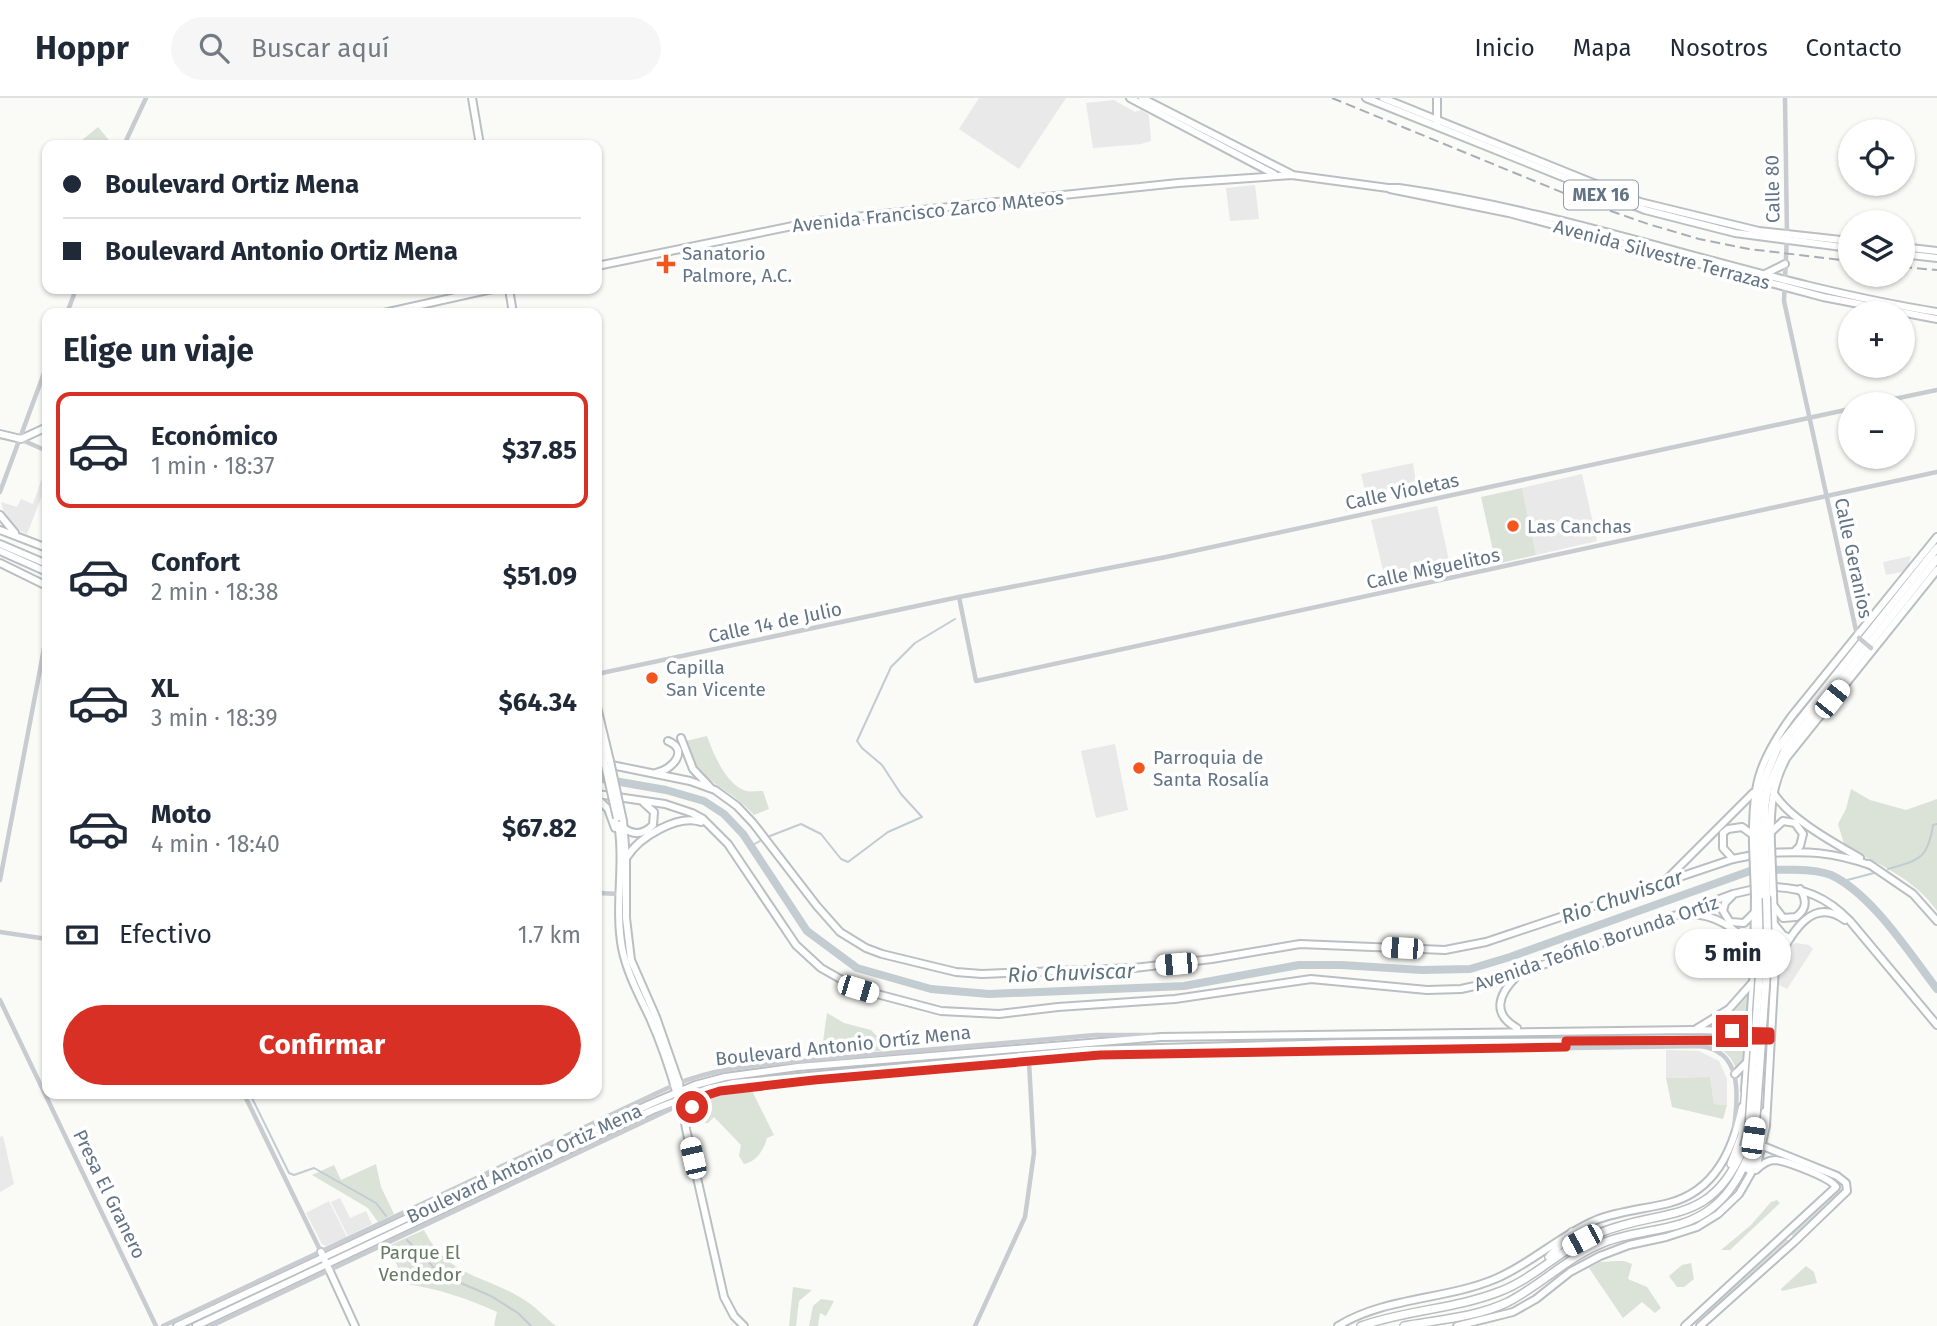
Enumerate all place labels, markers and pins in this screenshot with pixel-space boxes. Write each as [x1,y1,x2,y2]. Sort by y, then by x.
place label: Sanatorio Palmore, A.C. [682,242,792,287]
marker: Sanatorio Palmore, A.C. [656,254,676,274]
place label: Las Canchas [1527,515,1632,538]
marker: Las Canchas [1505,518,1521,534]
place label: Capilla San Vicente [666,656,766,701]
marker: Capilla San Vicente [644,670,660,686]
place label: Parroquia de Santa Rosalía [1153,746,1269,791]
marker: Parroquia de Santa Rosalía [1131,760,1147,776]

